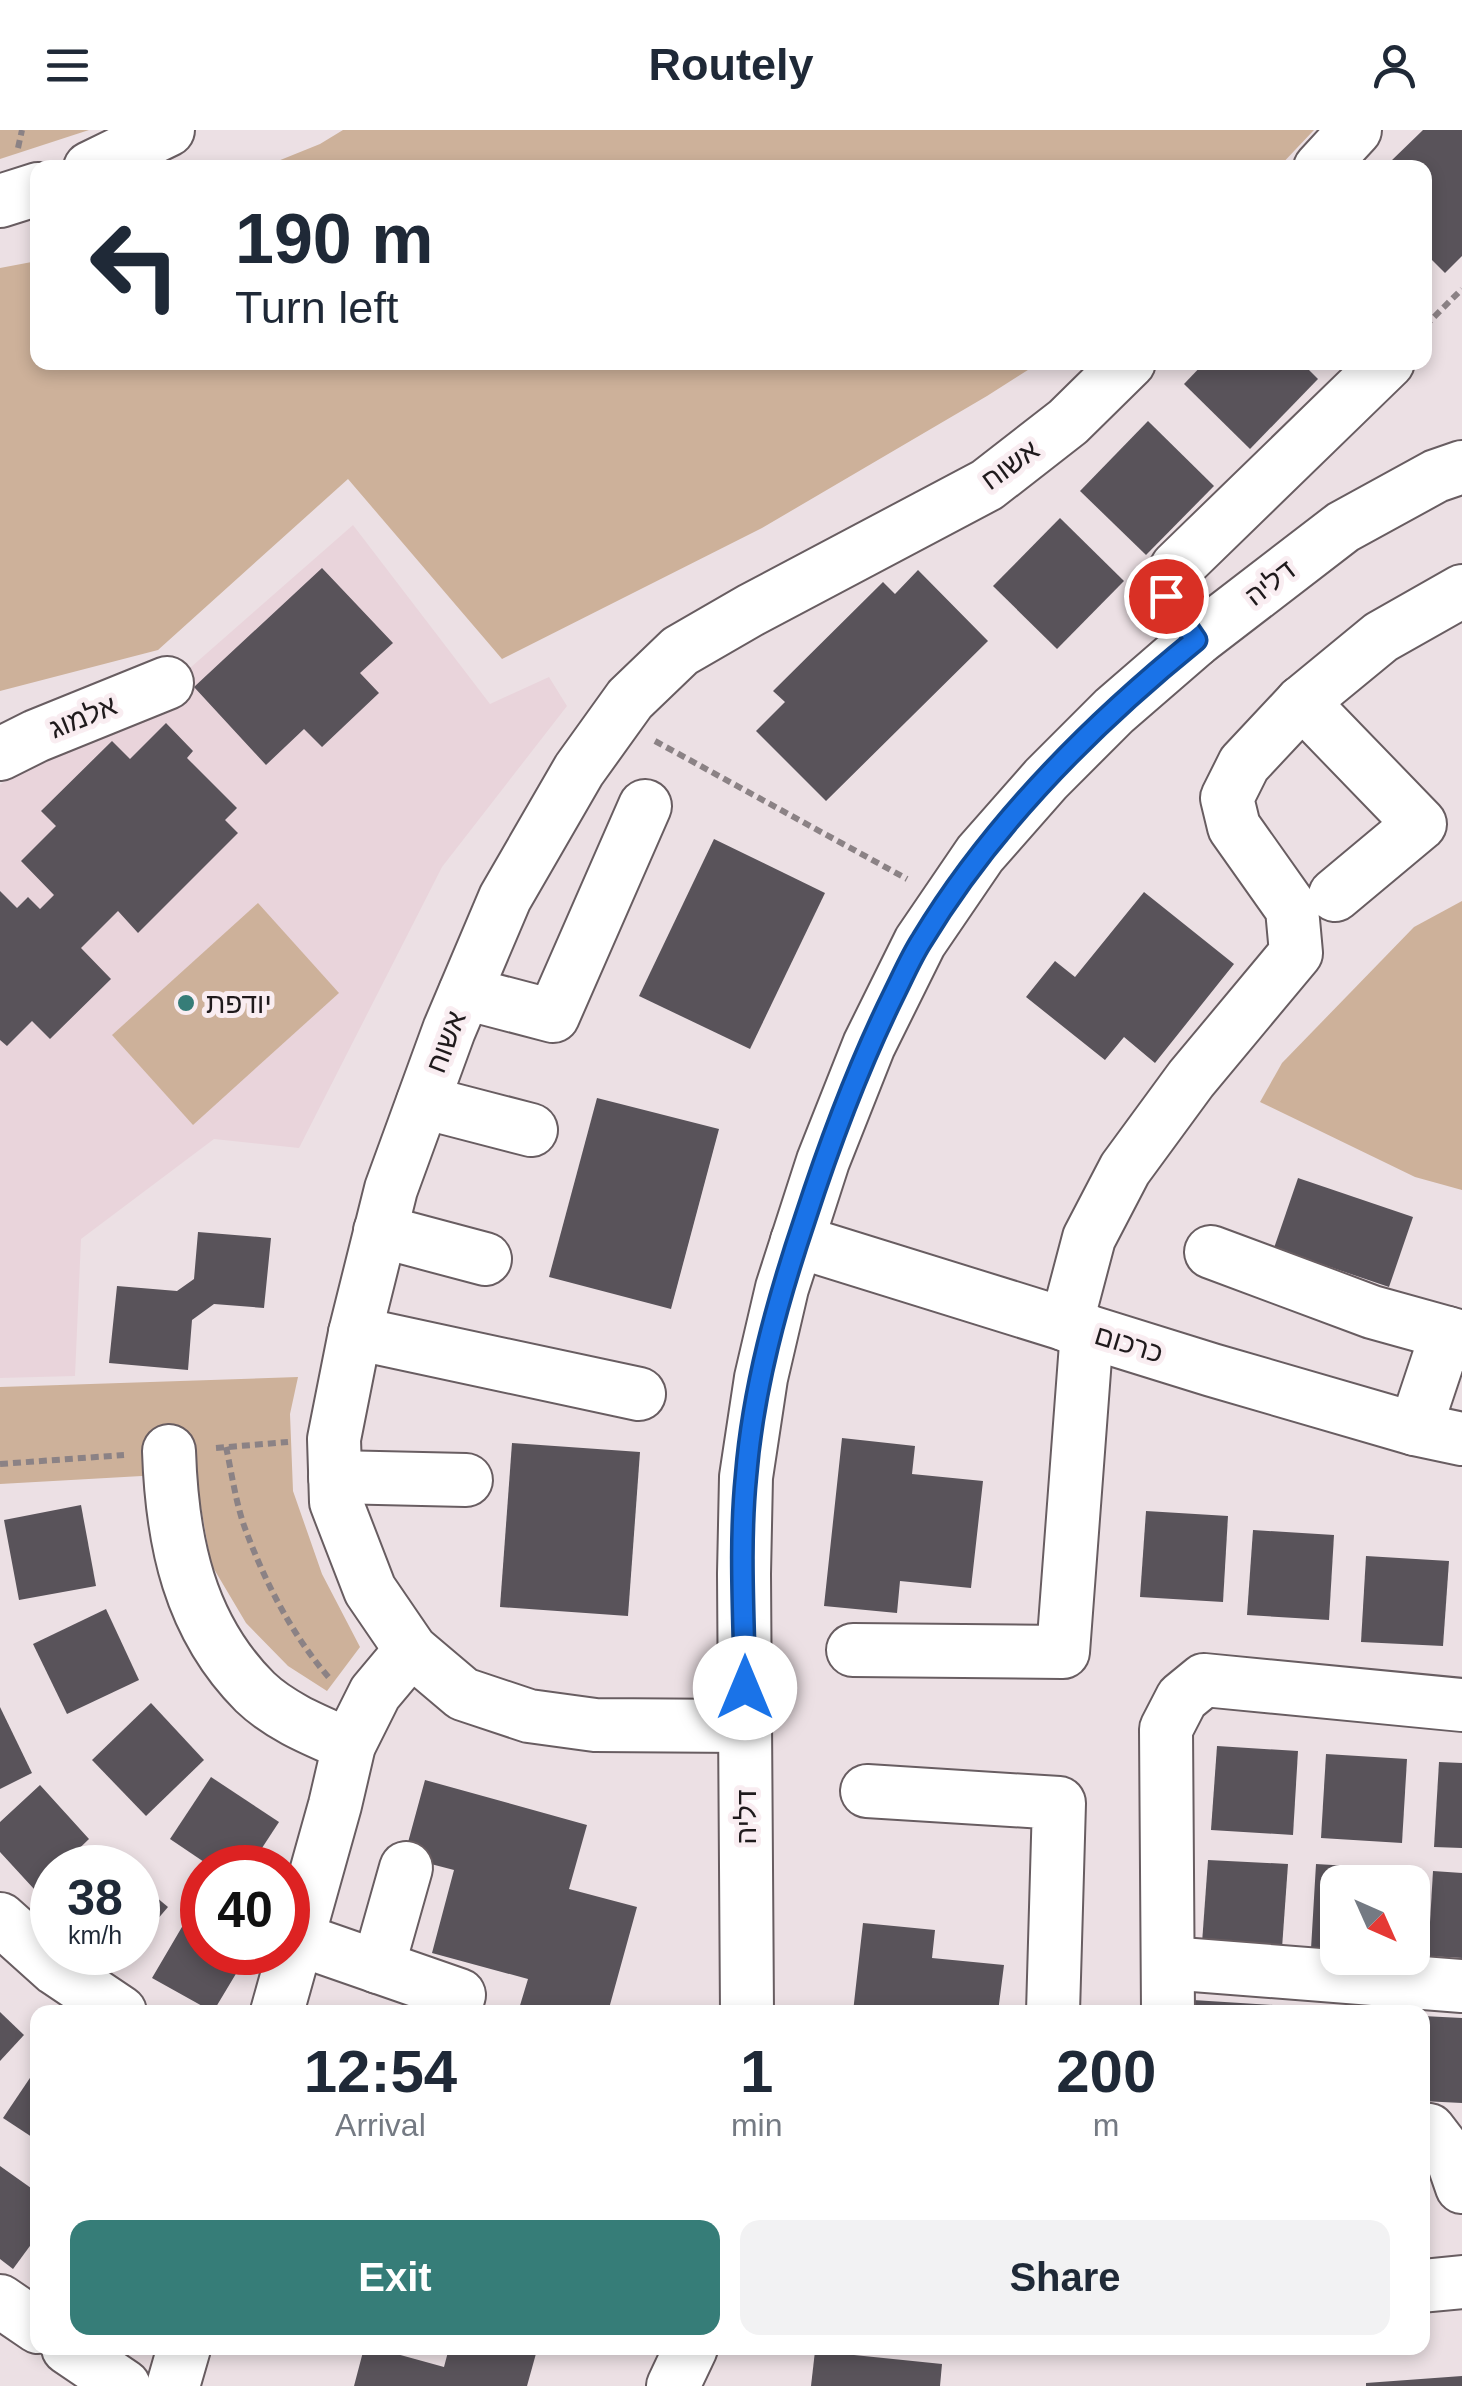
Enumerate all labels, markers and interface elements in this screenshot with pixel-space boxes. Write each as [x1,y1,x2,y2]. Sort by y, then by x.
icon: menu [40,38,95,93]
icon: person [1367,38,1422,93]
text: Routely [648,39,814,90]
icon: left [70,200,200,330]
text: 190 m [235,200,433,278]
text: Turn left [235,282,398,333]
street label: אשוח [975,434,1045,496]
pin [1124,554,1209,639]
street label: דליה [1239,554,1301,612]
icon: arrive [1139,569,1194,624]
street label: אלמוג [45,689,121,744]
place label: יודפת [206,988,272,1019]
marker: יודפת [175,992,197,1014]
street label: אשוח [420,1007,472,1077]
street label: כרכום [1091,1319,1167,1369]
position arrow [693,1636,797,1740]
street label: דליה [731,1790,762,1844]
speed limit sign: 40 [180,1845,310,1975]
north arrow [1320,1865,1430,1975]
map controls [1320,1865,1430,1975]
text: 38 [67,1870,123,1926]
text: km/h [68,1921,122,1949]
text: 12:54 [304,2038,457,2105]
text: 1 [740,2038,773,2105]
text: 200 [1056,2038,1156,2105]
text: Arrival [335,2107,426,2143]
text: min [731,2107,782,2143]
text: m [1093,2107,1120,2143]
button: Exit [70,2220,720,2335]
button: Share [740,2220,1390,2335]

